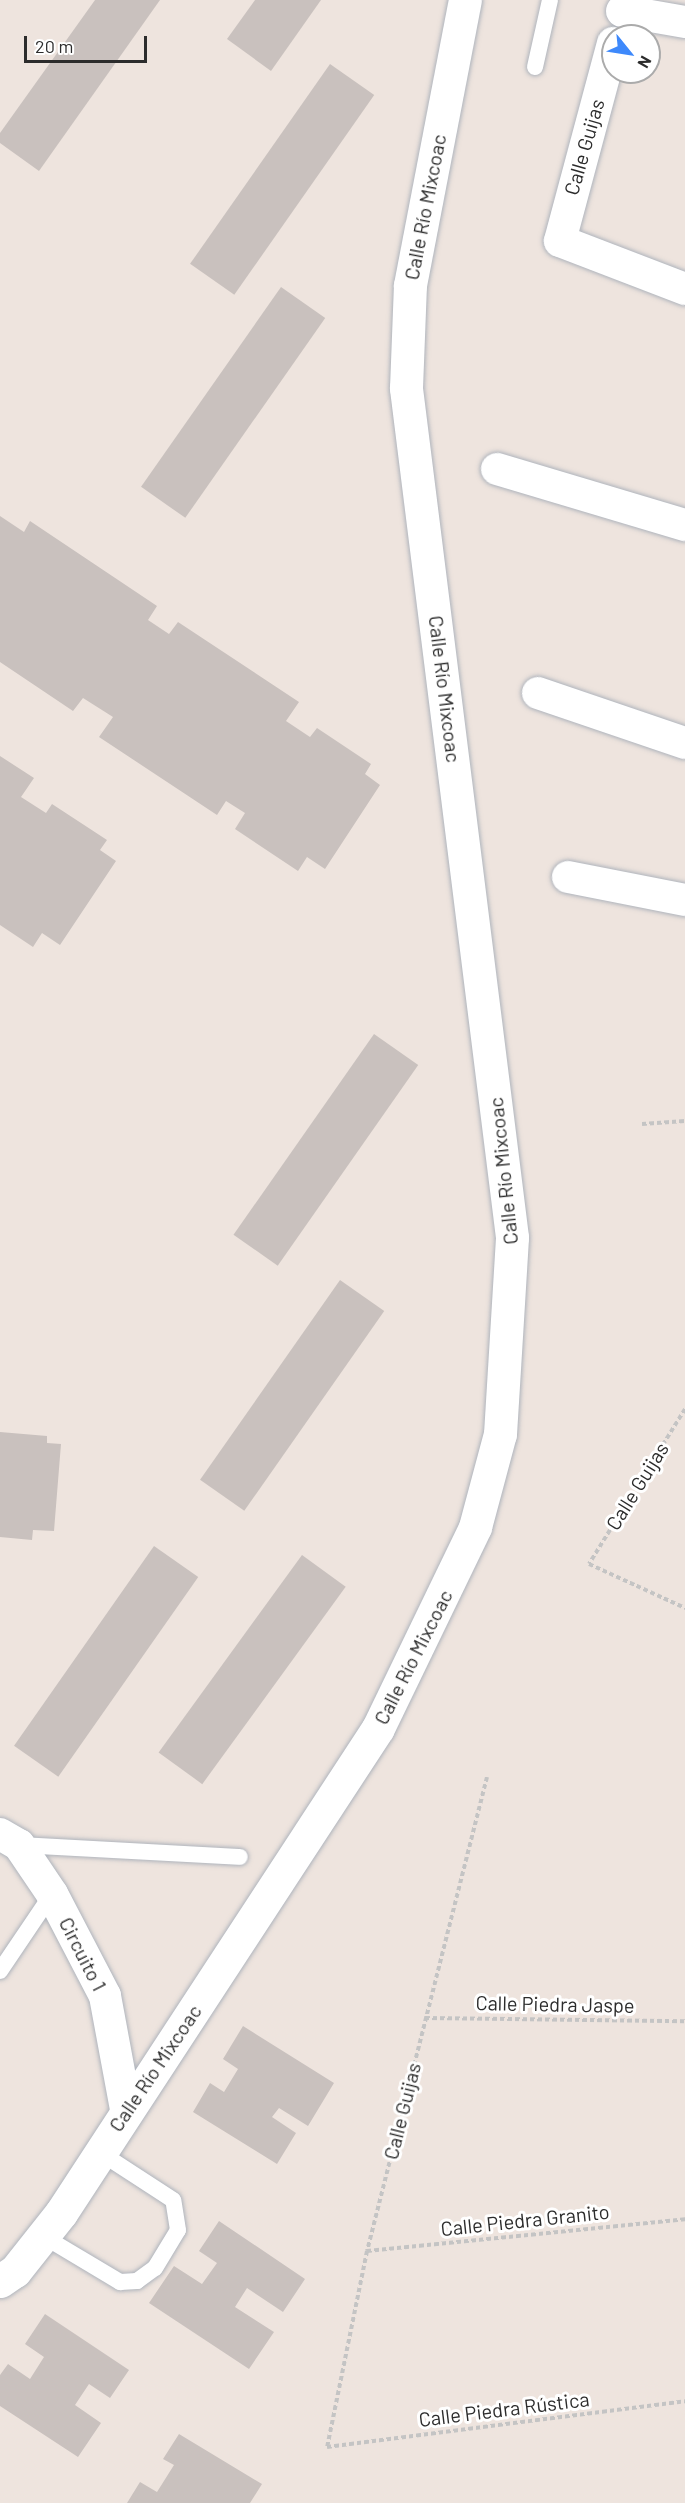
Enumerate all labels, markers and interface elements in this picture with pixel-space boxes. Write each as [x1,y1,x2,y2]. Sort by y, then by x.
scale bar [27,24,150,62]
north arrow [601,24,661,84]
text: 20 m [35,35,73,57]
text: N [634,53,656,72]
street label: Calle Guijas [559,96,609,198]
street label: Calle Río Mixcoac [399,132,451,282]
street label: Calle Río Mixcoac [424,614,466,764]
street label: Calle Río Mixcoac [483,1096,523,1246]
street label: Calle Guijas [601,1438,673,1534]
street label: Calle Río Mixcoac [369,1586,457,1728]
street label: Circuito 1 [54,1913,112,1995]
street label: Calle Piedra Jaspe [475,1991,635,2017]
street label: Calle Río Mixcoac [104,2000,206,2136]
street label: Calle Guijas [378,2060,426,2162]
street label: Calle Piedra Granito [439,2199,611,2241]
street label: Calle Piedra Rústica [417,2387,591,2431]

